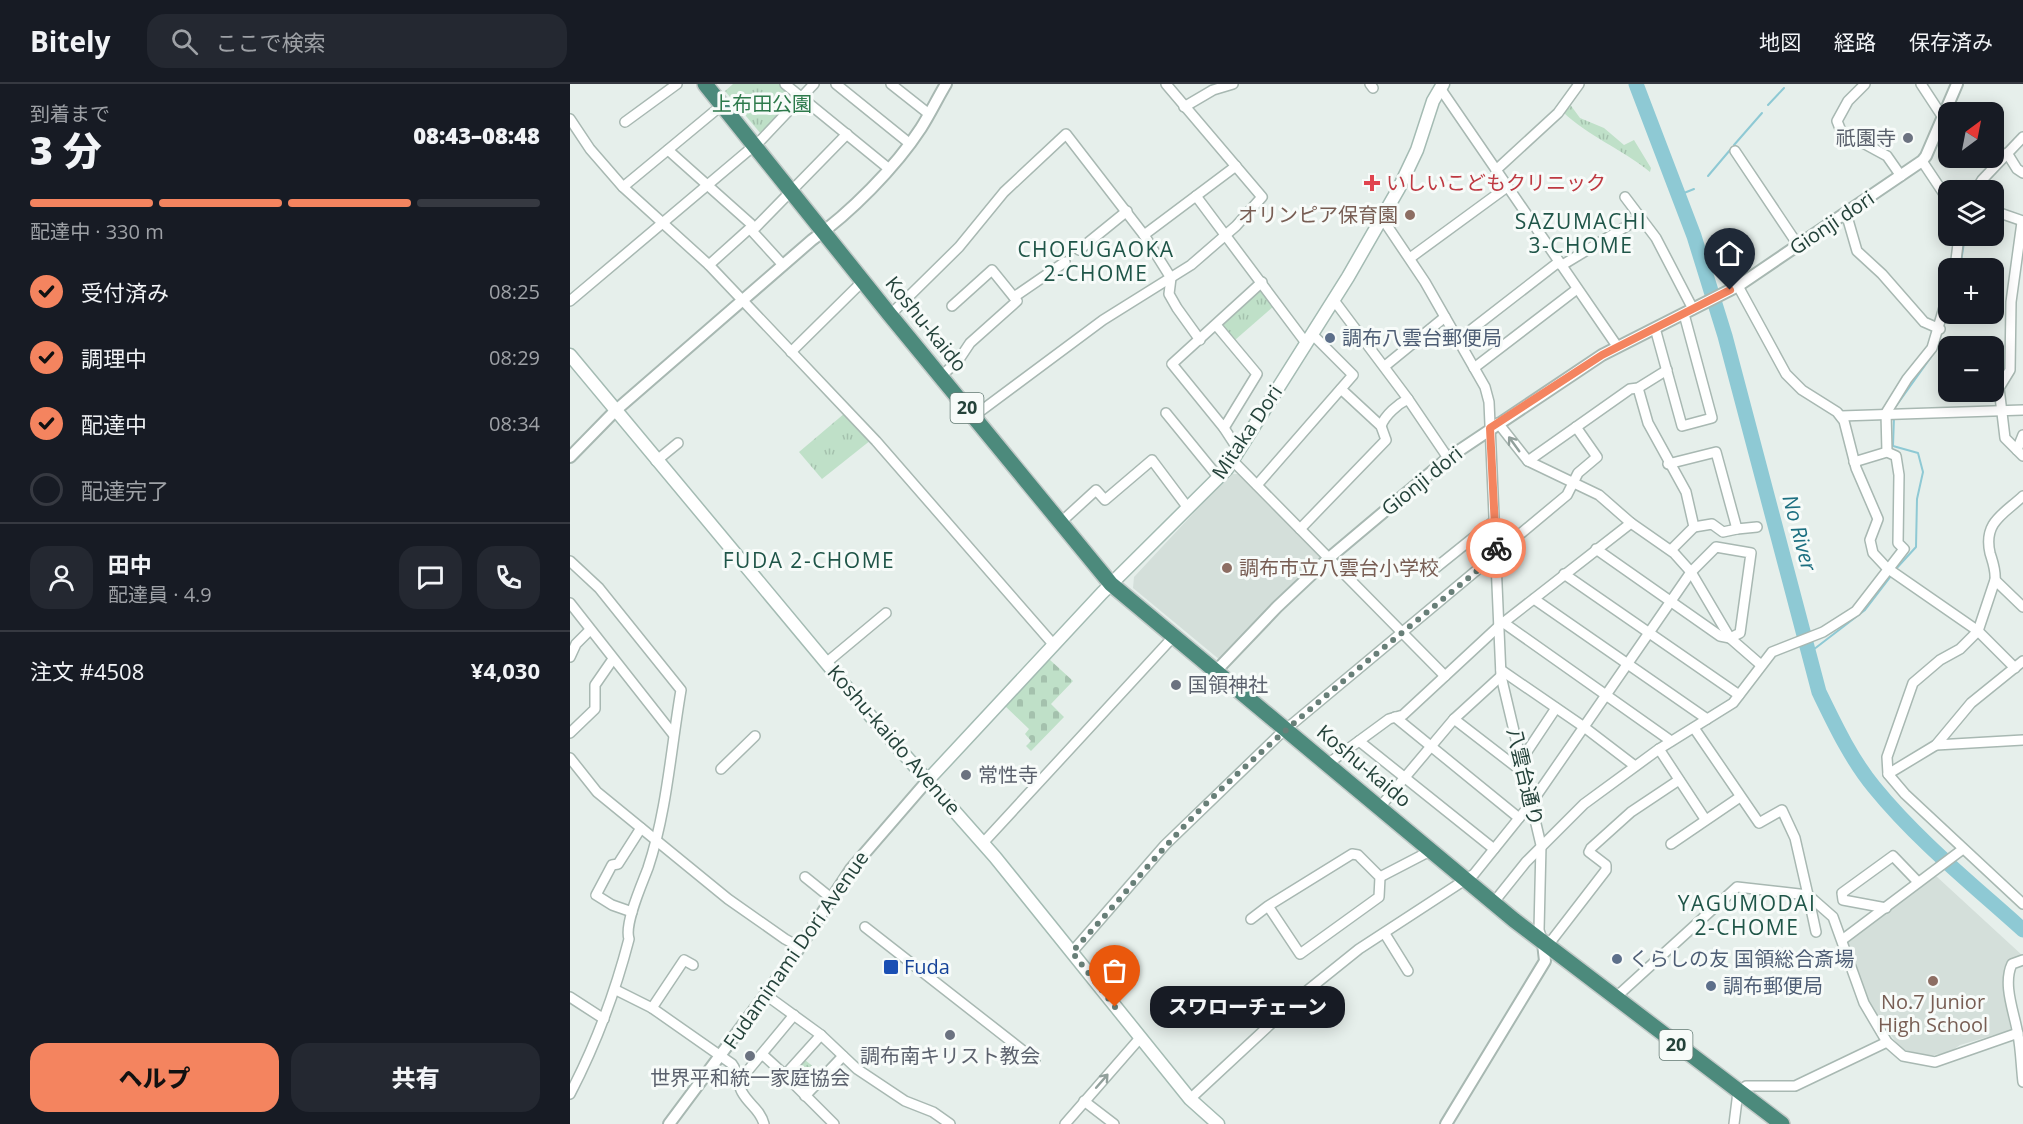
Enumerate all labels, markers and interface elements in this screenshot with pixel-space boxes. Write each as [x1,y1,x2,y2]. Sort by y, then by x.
search box [147,14,567,68]
text: Bitely [30,22,111,60]
icon: search [168,25,201,58]
text: ここで検索 [216,27,326,57]
text: 地図 [1759,28,1801,56]
text: 経路 [1834,28,1876,56]
text: 保存済み [1909,28,1993,56]
park label: 上布田公園 [712,90,812,117]
text: 到着まで [30,100,110,127]
north arrow [1938,102,2004,168]
map controls [1938,102,2004,402]
text: 08:43–08:48 [413,120,540,150]
text: 3 分 [30,123,102,176]
place label: 祇園寺 [1836,124,1896,151]
marker: 祇園寺 [1901,131,1915,145]
place label: いしいこどもクリニック [1386,169,1606,196]
marker: いしいこどもクリニック [1363,174,1381,192]
button: layers [1938,180,2004,246]
street label: Gionji dori [1784,184,1879,261]
place label: オリンピア保育園 [1238,201,1398,228]
district label: SAZUMACHI 3-CHOME [1515,207,1647,259]
marker: オリンピア保育園 [1403,208,1417,222]
text: 配達中 · 330 m [30,218,164,245]
pin [1704,228,1755,290]
district label: CHOFUGAOKA 2-CHOME [1017,235,1175,287]
icon: home [1713,237,1746,270]
button: + [1938,258,2004,324]
street label: Koshu-kaido [879,270,973,377]
icon: check [30,275,63,308]
text: 受付済み [81,277,169,307]
text: 08:25 [489,278,540,305]
place label: 調布八雲台郵便局 [1342,324,1502,351]
marker: 調布八雲台郵便局 [1323,331,1337,345]
button: − [1938,336,2004,402]
icon: check [30,341,63,374]
text: 調理中 [81,343,147,373]
text: 08:29 [489,344,540,371]
street label: Mitaka Dori [1205,379,1288,484]
road number: 20 [950,393,984,423]
icon: check [30,407,63,440]
text: 配達中 [81,409,147,439]
text: 08:34 [489,410,540,437]
one-way arrow [1508,437,1521,453]
street label: Gionji dori [1376,440,1468,522]
text: 配達完了 [81,475,169,505]
water label: No River [1776,492,1824,575]
courier [1466,518,1526,578]
icon: bike [1480,532,1513,565]
button: person [30,546,93,609]
button: chat [399,546,462,609]
button: phone [477,546,540,609]
district label: FUDA 2-CHOME [723,546,895,574]
text: 田中 [108,549,152,579]
place label: 調布市立八雲台小学校 [1239,554,1439,581]
marker: 調布市立八雲台小学校 [1220,561,1234,575]
text: 配達員 · 4.9 [108,581,212,608]
text: ¥4,030 [471,655,540,685]
text: 注文 #4508 [30,656,144,686]
street label: Koshu-kaido Avenue [822,659,967,820]
place label: 国領神社 [1188,671,1268,698]
marker: 国領神社 [1169,678,1183,692]
street label: Koshu-kaido [1311,718,1417,813]
street label: 八雲台通り [1501,725,1550,829]
place label: 常性寺 [978,761,1038,788]
marker: 常性寺 [959,768,973,782]
street label: Fudaminami Dori Avenue [717,845,874,1054]
district label: YAGUMODAI 2-CHOME [1678,889,1816,941]
pin [1089,945,1140,1007]
place label: くらしの友 国領総合斎場 [1629,945,1854,972]
marker: くらしの友 国領総合斎場 [1610,952,1624,966]
place label: Fuda [904,953,950,980]
icon: bag [1098,954,1131,987]
marker: Fuda [882,958,900,976]
place label: 調布郵便局 [1723,972,1823,999]
marker: No.7 Junior High School [1926,974,1940,988]
marker: 調布郵便局 [1704,979,1718,993]
callout: スワローチェーン [1151,986,1346,1028]
place label: No.7 Junior High School [1878,988,1988,1038]
text: スワローチェーン [1168,993,1327,1020]
marker: 調布南キリスト教会 [943,1028,957,1042]
road number: 20 [1660,1030,1692,1060]
place label: 調布南キリスト教会 [860,1042,1040,1069]
button: ヘルプ [30,1043,279,1112]
button: 共有 [291,1043,540,1112]
marker: 世界平和統一家庭協会 [743,1049,757,1063]
place label: 世界平和統一家庭協会 [650,1064,850,1091]
one-way arrow [1095,1073,1109,1088]

